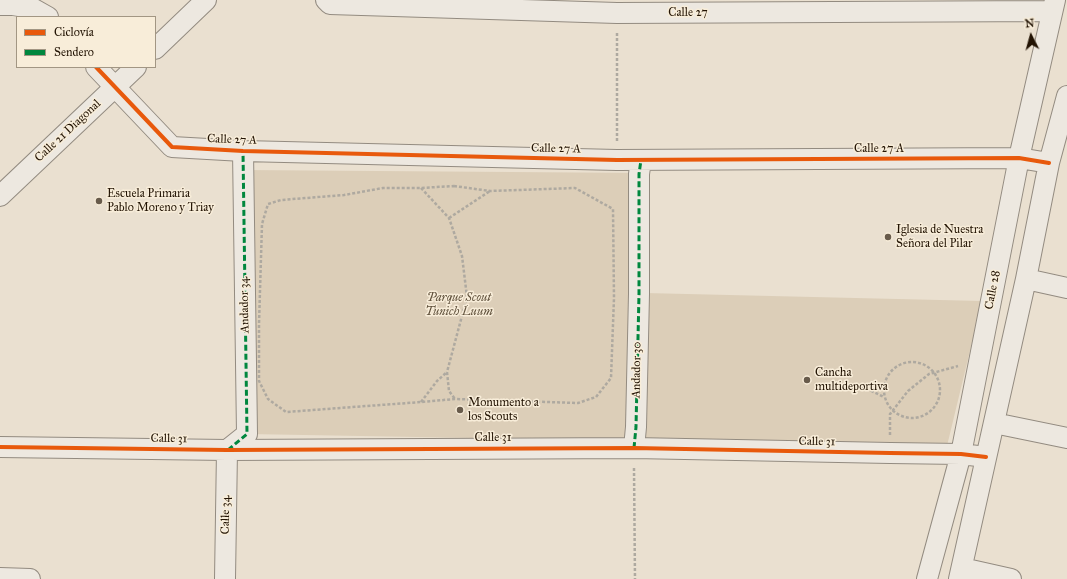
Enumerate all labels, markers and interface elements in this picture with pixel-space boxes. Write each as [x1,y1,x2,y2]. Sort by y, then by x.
street label: Calle 27 [668,6,708,20]
legend [16,16,156,68]
north arrow [1011,16,1051,56]
text: N [1024,17,1035,31]
text: Ciclovía [54,25,94,39]
text: Sendero [54,45,94,59]
street label: Calle 21 Diagonal [32,97,104,165]
street label: Calle 27 A [207,132,257,148]
street label: Calle 27 A [531,141,581,157]
street label: Calle 27 A [854,142,904,156]
place label: Escuela Primaria Pablo Moreno y Triay [107,187,214,215]
marker: Escuela Primaria Pablo Moreno y Triay [94,196,104,206]
place label: Iglesia de Nuestra Señora del Pilar [896,223,983,251]
marker: Iglesia de Nuestra Señora del Pilar [883,232,893,242]
street label: Calle 28 [982,269,1004,311]
street label: Andador 34 [237,277,253,333]
park label: Parque Scout Tunich Luum [425,291,493,319]
street label: Andador 30 [629,342,645,398]
place label: Cancha multideportiva [815,366,888,394]
marker: Cancha multideportiva [802,375,812,385]
place label: Monumento a los Scouts [468,396,539,424]
marker: Monumento a los Scouts [455,405,465,415]
street label: Calle 31 [150,431,188,447]
street label: Calle 31 [475,431,511,445]
street label: Calle 31 [798,434,836,450]
street label: Calle 34 [218,495,234,535]

